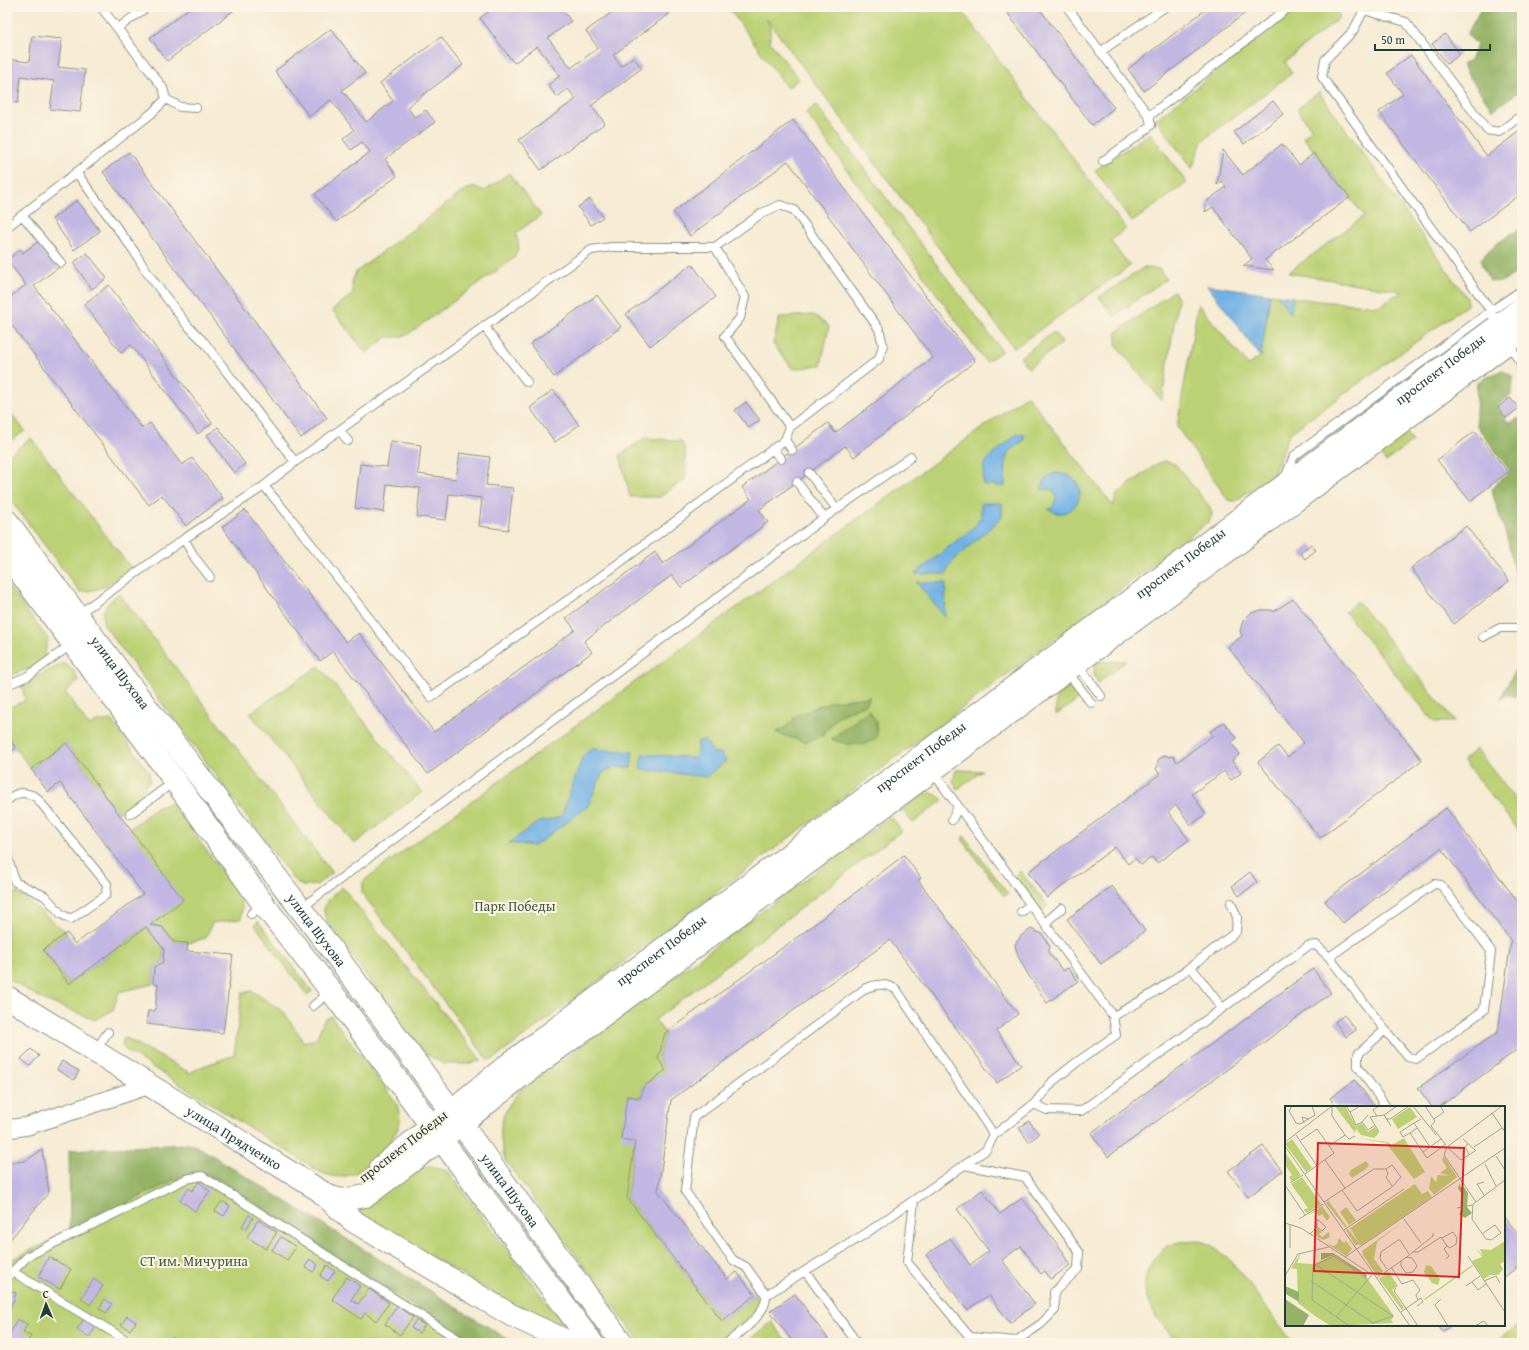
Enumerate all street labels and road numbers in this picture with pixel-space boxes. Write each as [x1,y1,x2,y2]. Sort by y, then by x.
street label: проспект Победы [1391,329,1489,409]
street label: проспект Победы [1131,523,1230,603]
street label: улица Шухова [85,631,155,714]
street label: проспект Победы [871,716,970,797]
street label: улица Шухова [282,888,351,971]
street label: проспект Победы [612,910,710,991]
street label: улица Прядченко [182,1100,286,1175]
street label: проспект Победы [354,1105,452,1187]
street label: улица Шухова [475,1148,544,1232]

